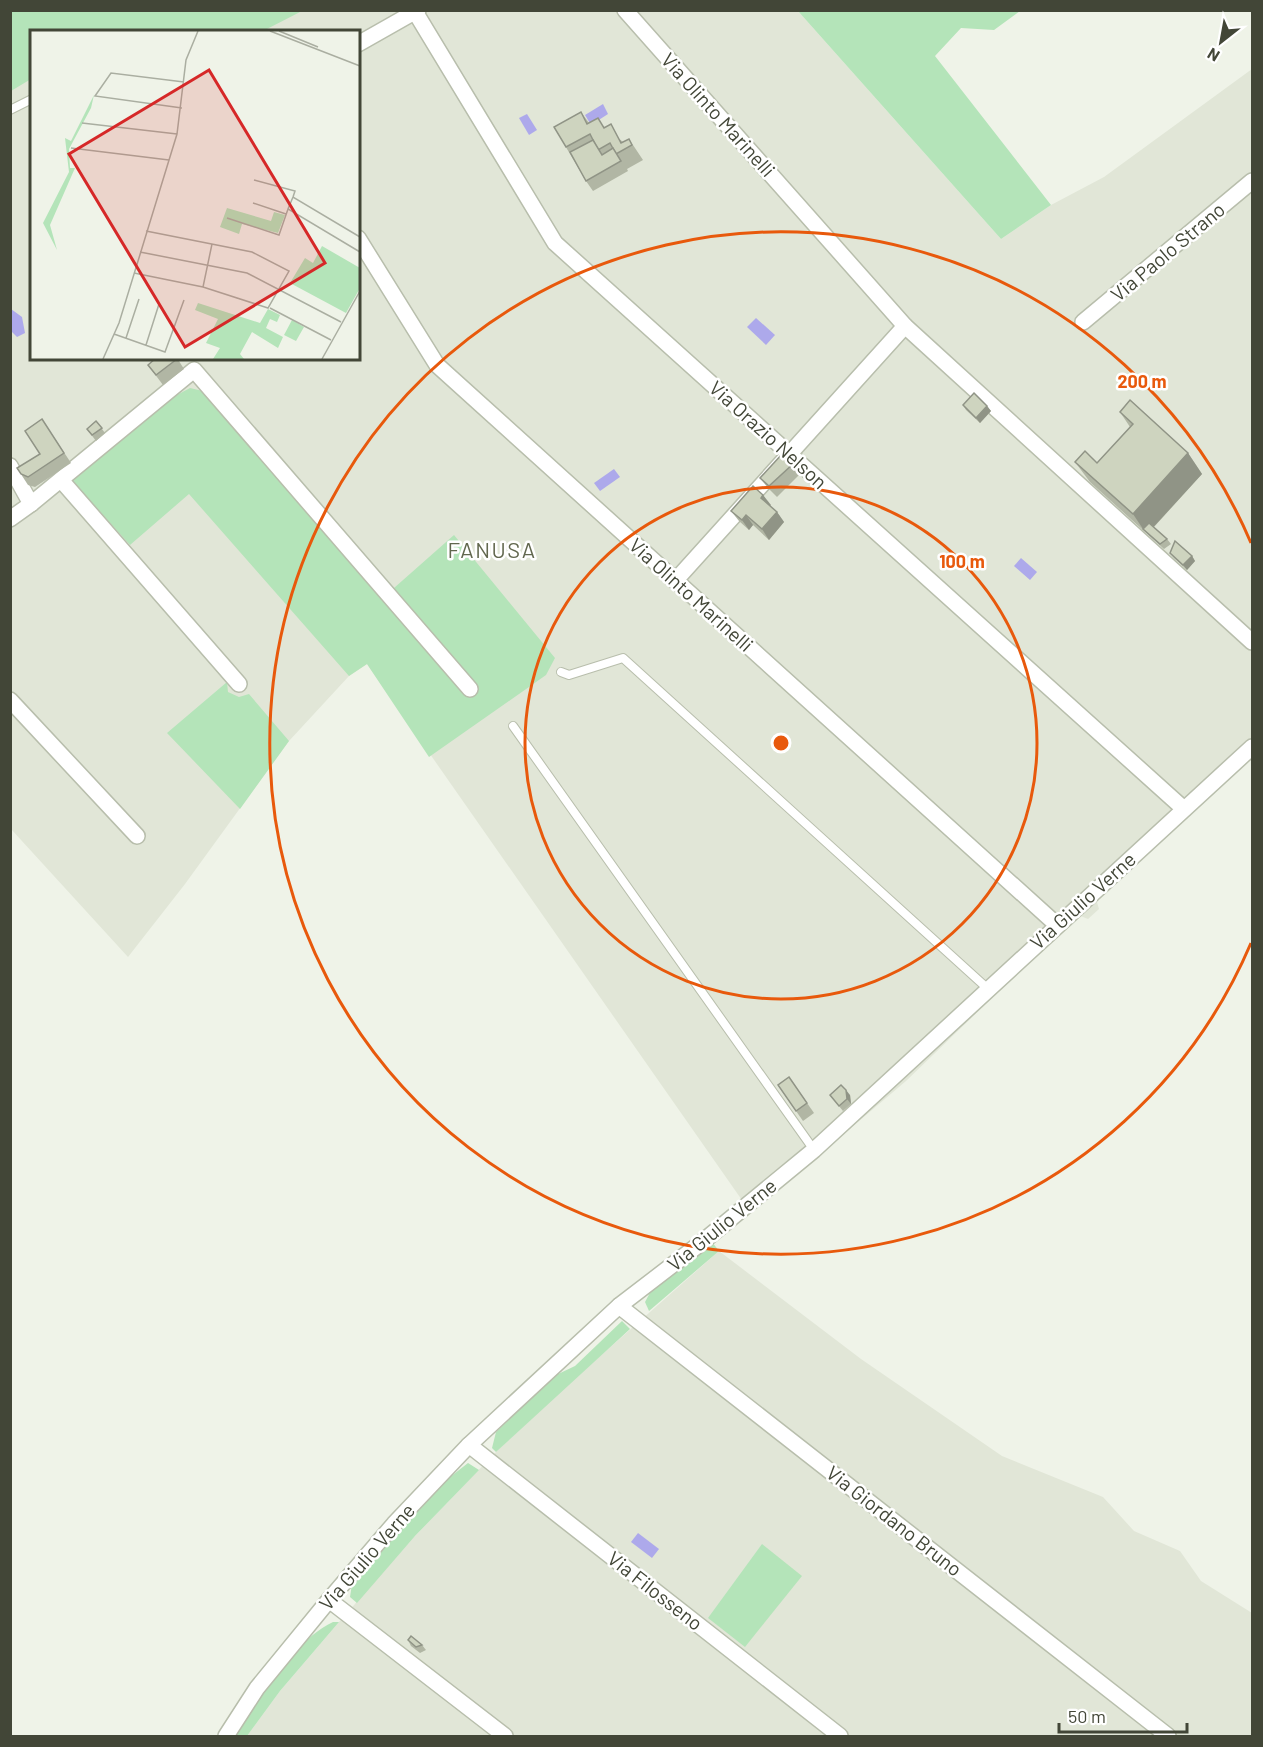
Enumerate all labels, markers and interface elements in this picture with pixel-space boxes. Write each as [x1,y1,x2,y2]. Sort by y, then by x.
north arrow [1191,12,1251,72]
inset map [30,30,360,360]
text: N [1204,44,1222,66]
street label: Via Olinto Marinelli [657,47,781,181]
street label: Via Paolo Strano [1105,197,1229,306]
text: 200 m [1117,370,1167,392]
street label: Via Orazio Nelson [705,375,832,493]
street label: Via Olinto Marinelli [625,532,759,656]
district label: FANUSA [447,536,537,562]
text: 100 m [939,550,985,572]
centre of rings [771,733,791,753]
street label: Via Giulio Verne [1025,847,1140,954]
street label: Via Giulio Verne [662,1173,781,1276]
street label: Via Giordano Bruno [822,1460,967,1581]
street label: Via Giulio Verne [313,1498,419,1615]
street label: Via Filosseno [603,1546,708,1635]
scale bar [1059,1696,1186,1734]
text: 50 m [1068,1705,1106,1727]

